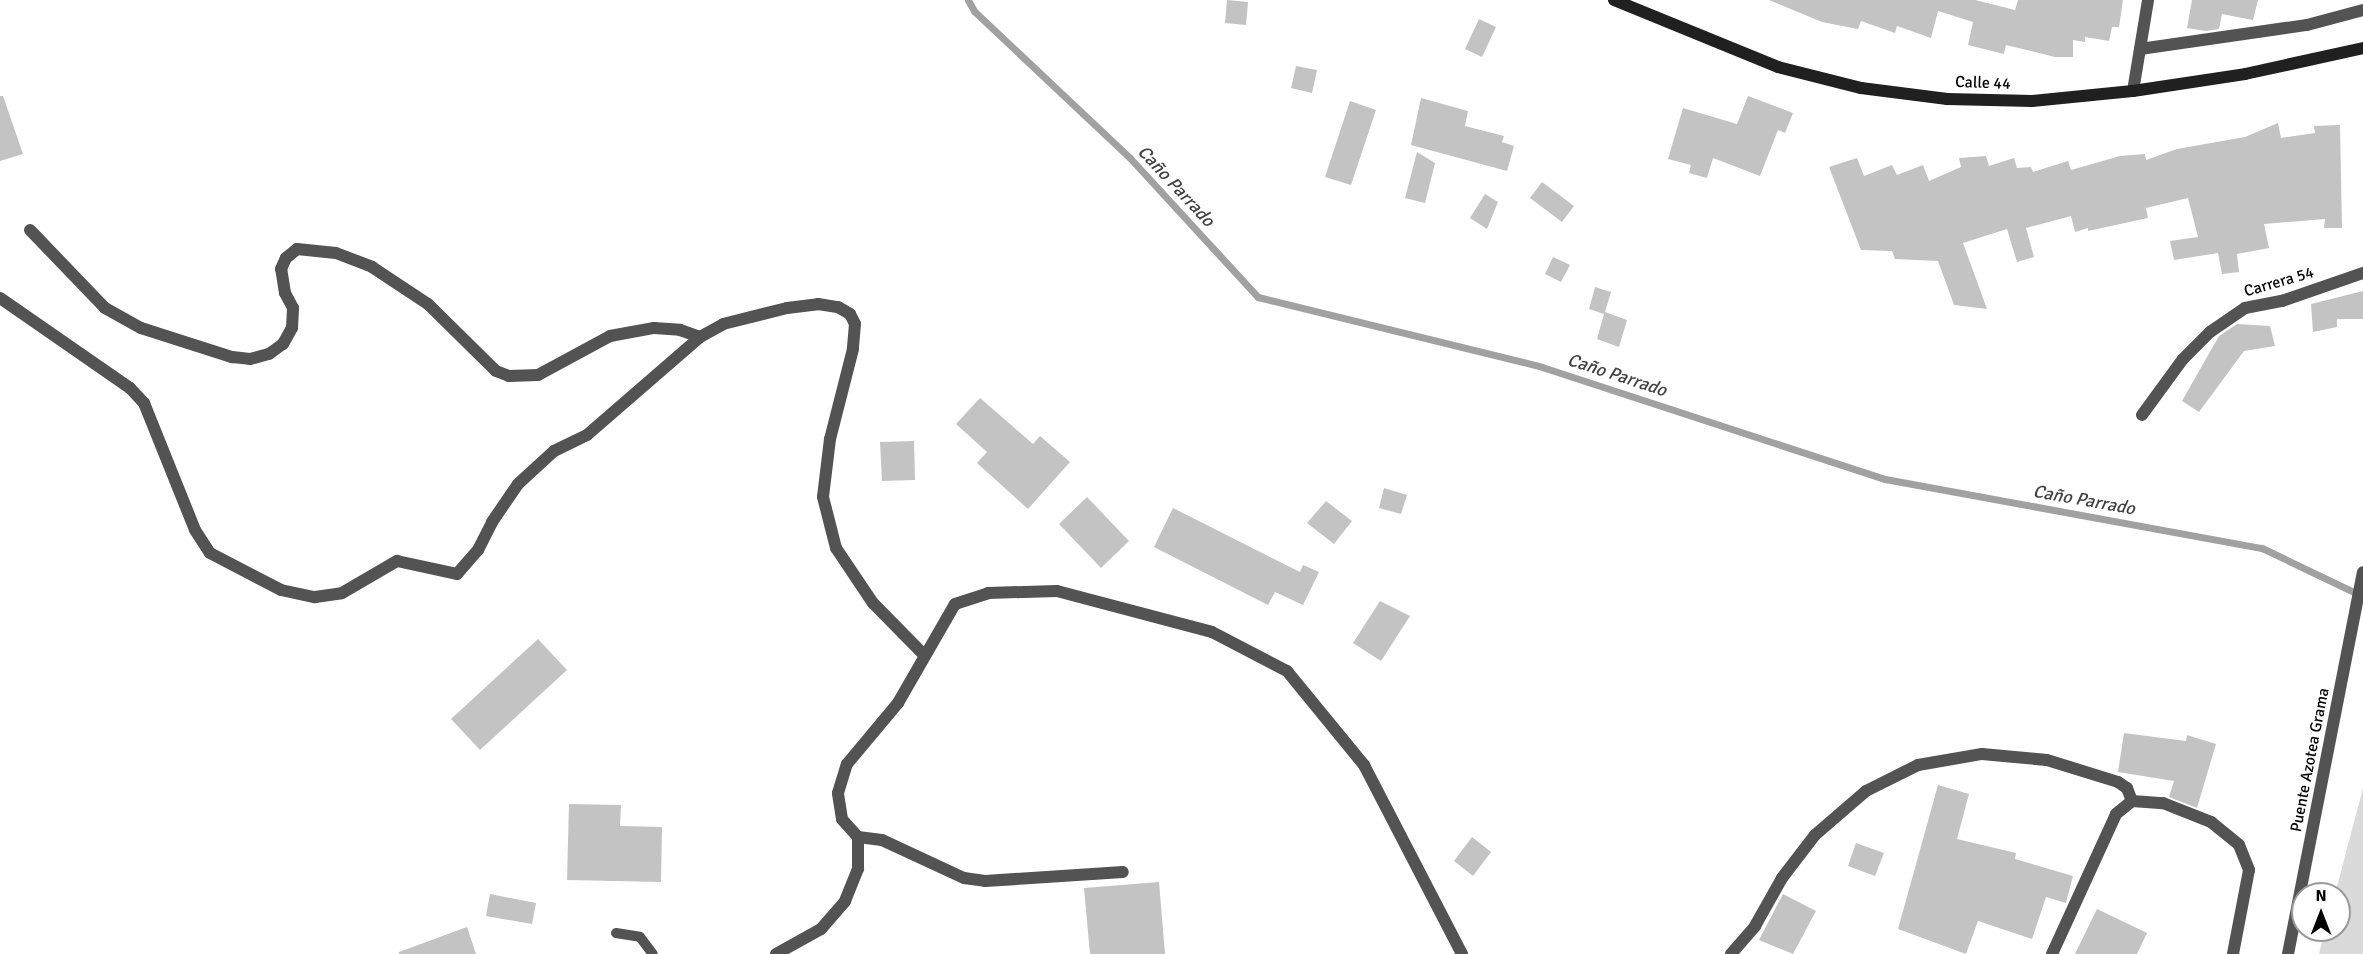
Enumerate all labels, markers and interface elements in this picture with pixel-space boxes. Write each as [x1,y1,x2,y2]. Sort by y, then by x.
street label: Calle 44 [1955,72,2011,94]
water label: Caño Parrado [1133,141,1219,231]
street label: Carrera 54 [2242,263,2316,301]
water label: Caño Parrado [1565,349,1669,401]
water label: Caño Parrado [2031,480,2137,520]
street label: Puente Azotea Grama [2287,686,2333,834]
north arrow [2291,882,2351,942]
text: N [2315,886,2327,906]

